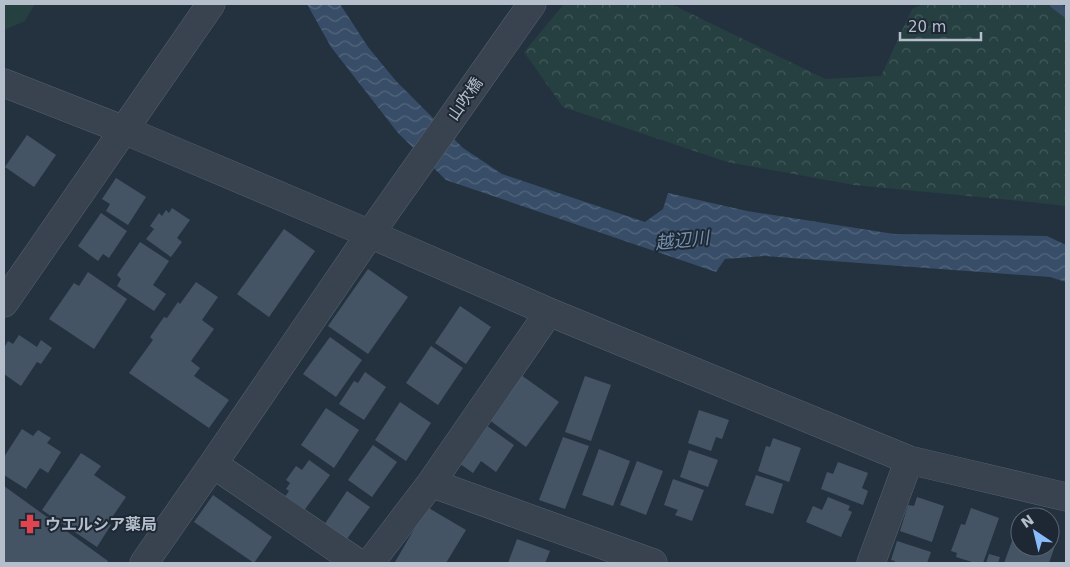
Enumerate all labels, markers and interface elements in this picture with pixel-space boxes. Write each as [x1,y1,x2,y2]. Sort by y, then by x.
scale bar [900,10,981,42]
text: 20 m [908,18,946,36]
street label: 山吹橋 [443,74,487,124]
water label: 越辺川 [654,227,712,253]
north arrow [1010,507,1060,557]
text: N [1018,511,1037,531]
pharmacy icon: ウエルシア薬局 [19,513,41,535]
place label: ウエルシア薬局 [45,515,157,534]

